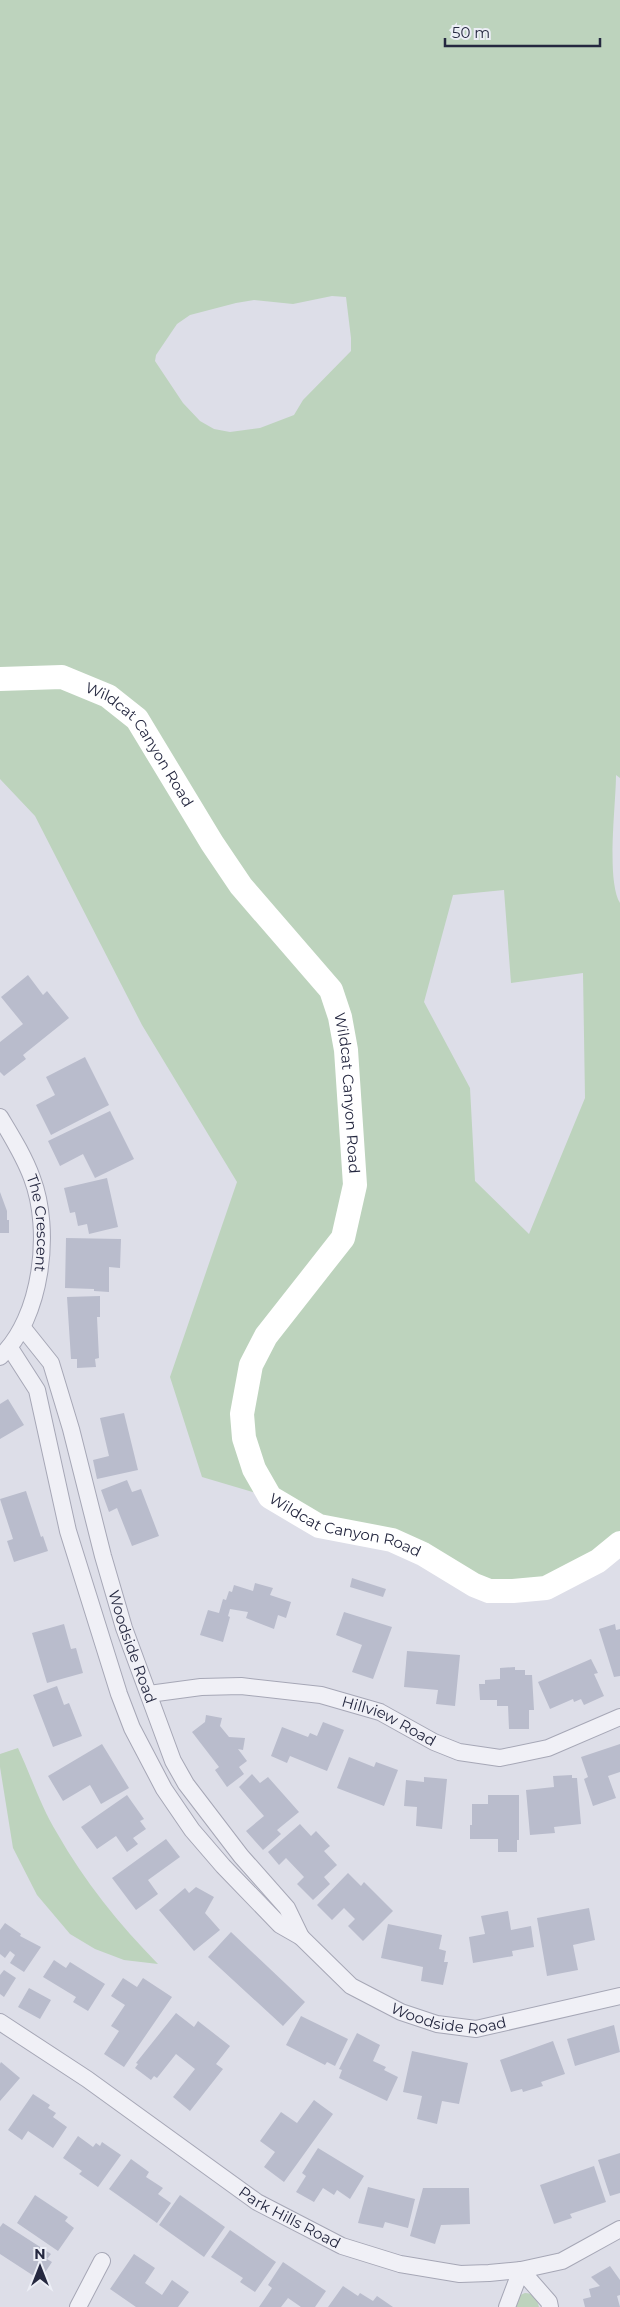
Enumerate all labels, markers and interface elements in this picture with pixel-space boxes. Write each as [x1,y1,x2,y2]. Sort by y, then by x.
scale bar [445,15,600,47]
text: 50 m [452,23,490,42]
street label: Wildcat Canyon Road [83,678,198,810]
street label: Wildcat Canyon Road [330,1011,364,1174]
street label: The Crescent [22,1172,52,1273]
street label: Wildcat Canyon Road [266,1489,424,1561]
street label: Woodside Road [104,1588,161,1706]
street label: Hillview Road [340,1692,440,1750]
street label: Woodside Road [388,1998,508,2038]
street label: Park Hills Road [235,2182,344,2253]
north arrow [15,2242,65,2292]
text: N [34,2245,46,2263]

